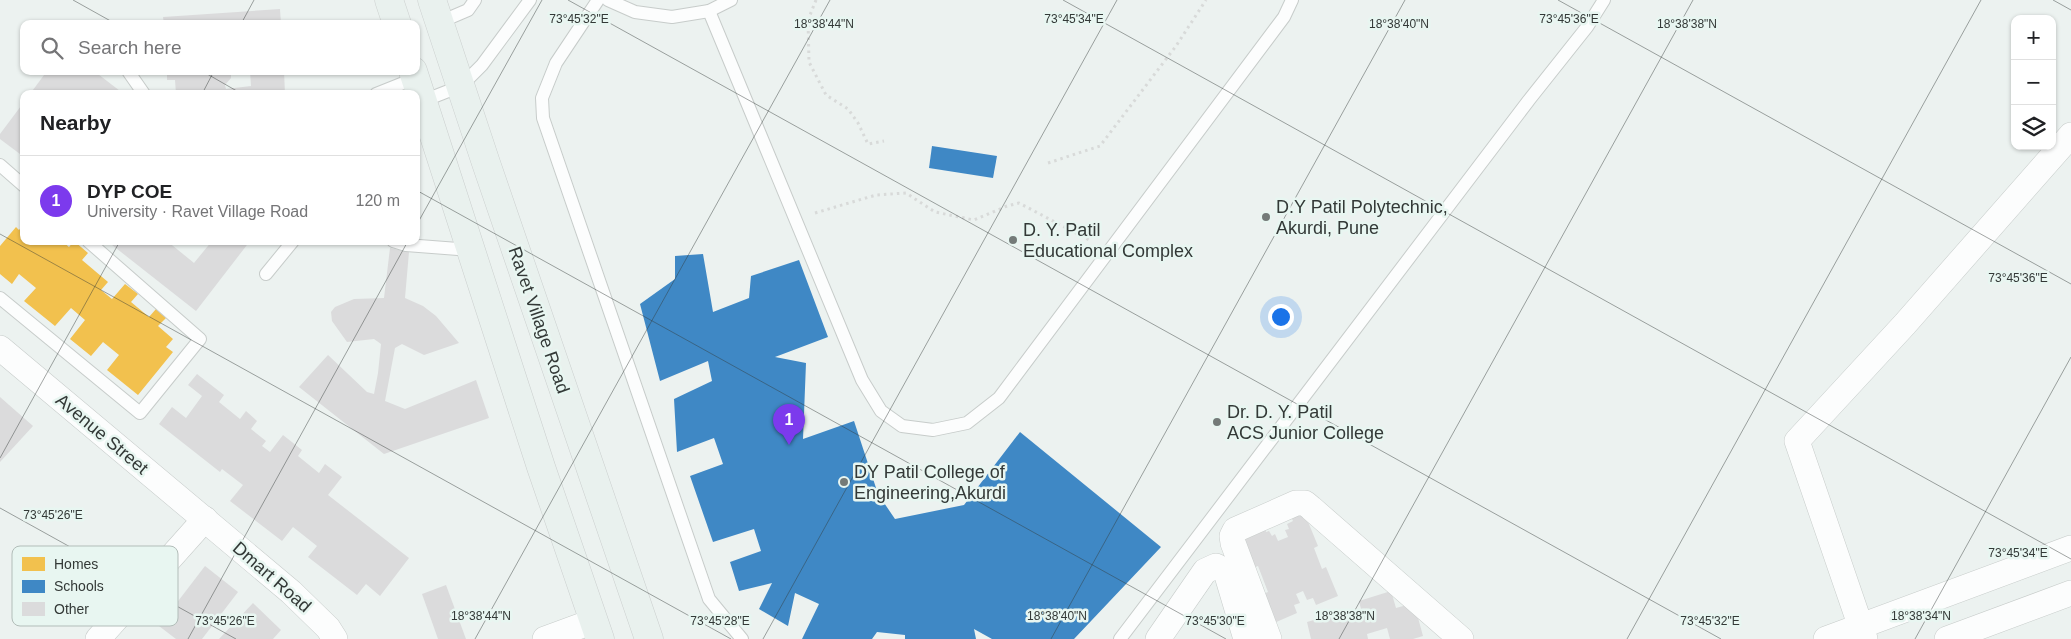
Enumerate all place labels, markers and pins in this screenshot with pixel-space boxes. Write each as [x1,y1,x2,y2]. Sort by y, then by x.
place label: D.Y Patil Polytechnic, Akurdi, Pune [1276,197,1448,238]
marker: D.Y Patil Polytechnic, Akurdi, Pune [1260,211,1272,223]
place label: D. Y. Patil Educational Complex [1023,220,1193,261]
marker: D. Y. Patil Educational Complex [1007,234,1019,246]
place label: Dr. D. Y. Patil ACS Junior College [1227,402,1384,443]
pin: 1 [773,404,805,445]
marker: Dr. D. Y. Patil ACS Junior College [1211,416,1223,428]
place label: DY Patil College of Engineering,Akurdi [854,462,1006,503]
marker: DY Patil College of Engineering,Akurdi [838,476,850,488]

